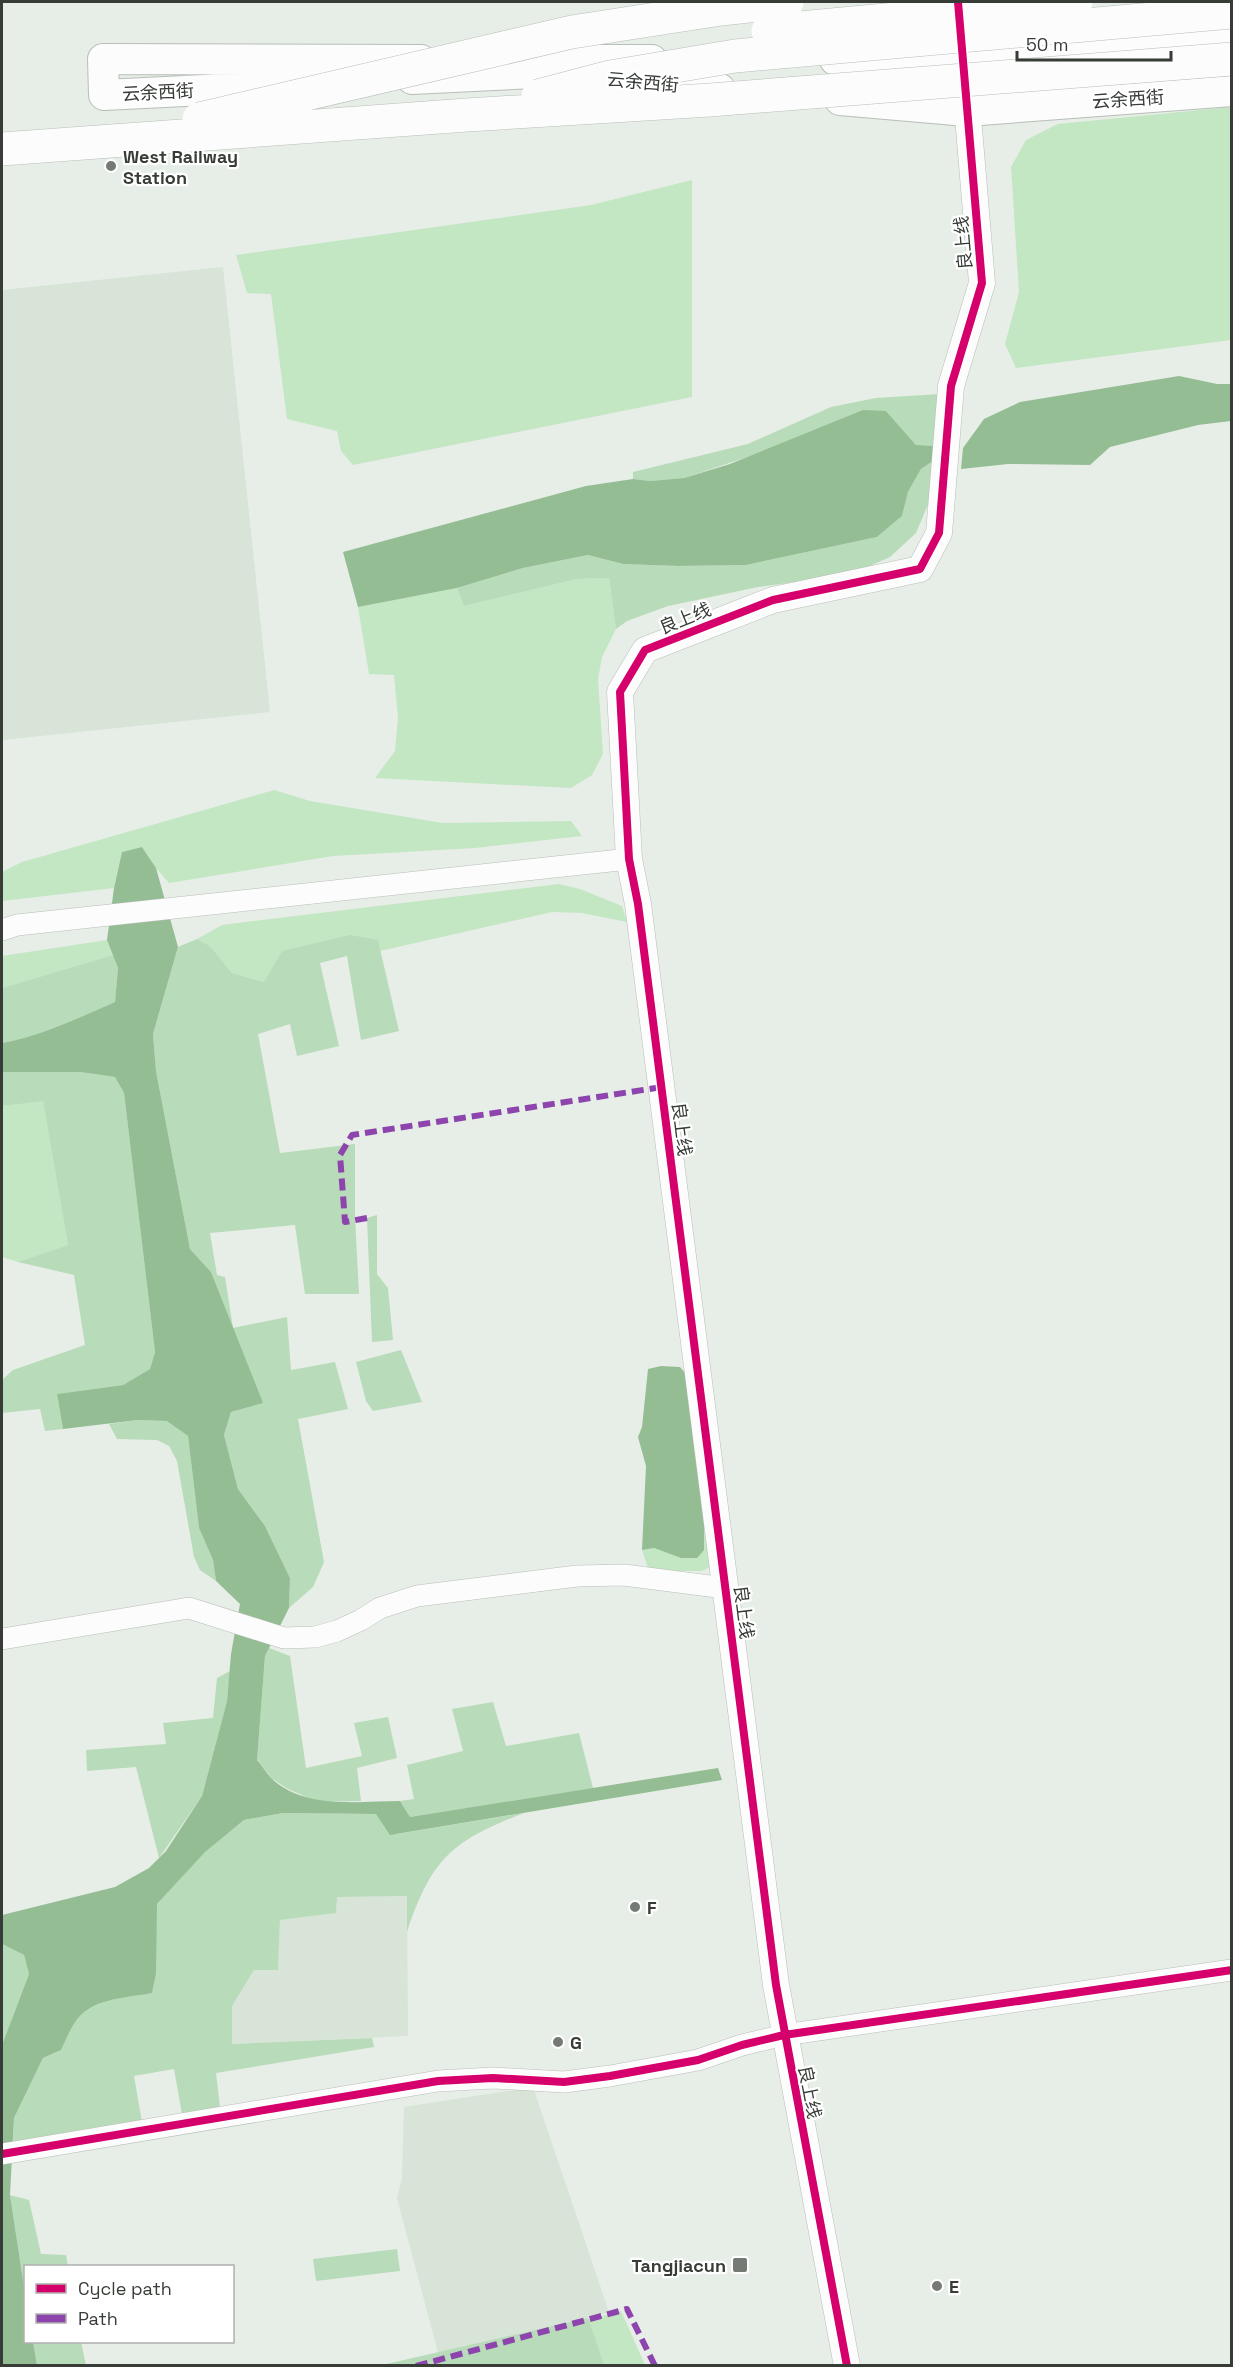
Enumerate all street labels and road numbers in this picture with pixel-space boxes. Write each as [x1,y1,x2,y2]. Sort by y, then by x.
street label: 云余西街 [606,67,680,97]
street label: 云余西街 [121,79,195,105]
street label: 云余西街 [1091,85,1165,113]
street label: 良上线 [949,215,977,271]
street label: 良上线 [656,597,714,639]
street label: 良上线 [667,1101,697,1157]
street label: 良上线 [729,1584,759,1640]
street label: 良上线 [794,2063,826,2121]

